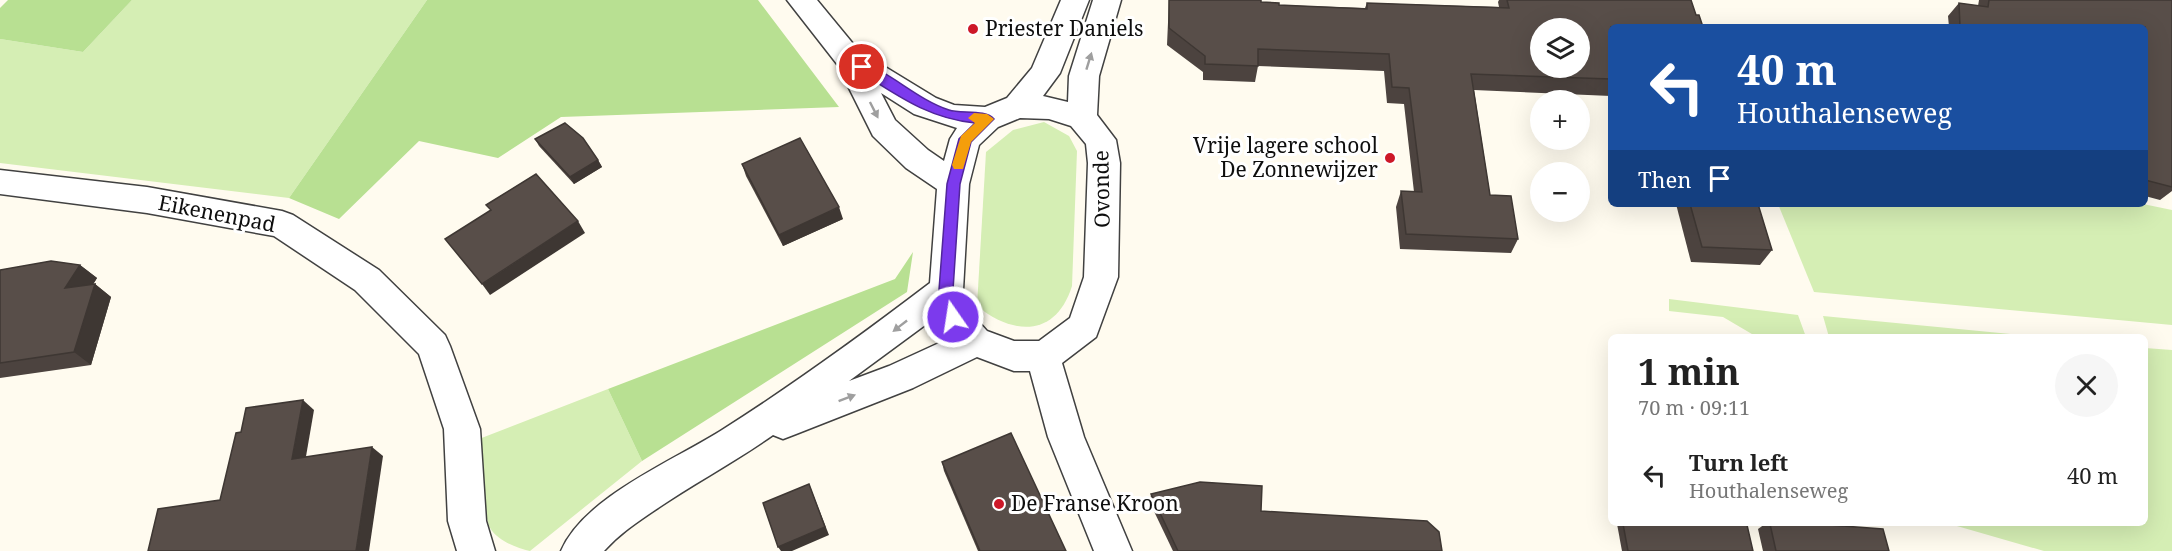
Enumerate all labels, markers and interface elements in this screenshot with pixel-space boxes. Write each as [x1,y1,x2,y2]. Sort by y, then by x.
place label: Priester Daniels [985,14,1144,42]
map controls [1530,18,1590,222]
button: layers [1530,18,1590,78]
marker: Priester Daniels [966,22,980,36]
text: 40 m [1737,40,1837,97]
pin [836,41,887,92]
icon: left [1638,48,1716,126]
icon: arrive [845,50,878,83]
one-way arrow [1085,51,1094,69]
button: + [1530,90,1590,150]
text: Houthalenseweg [1737,94,1952,131]
one-way arrow [870,101,879,118]
place label: Vrije lagere school De Zonnewijzer [1193,131,1378,183]
street label: Ovonde [1086,150,1116,228]
marker: Vrije lagere school De Zonnewijzer [1383,151,1397,165]
button: − [1530,162,1590,222]
icon: arrive [1703,162,1736,195]
text: Then [1638,164,1691,194]
street label: Eikenenpad [156,188,278,238]
position arrow [921,285,985,349]
one-way arrow [892,319,908,332]
text: 1 min [1638,347,1740,396]
button: close [2055,354,2118,417]
one-way arrow [839,393,857,403]
text: 70 m · 09:11 [1638,394,1750,421]
text: Turn left [1689,447,1788,477]
icon: left [1638,459,1671,492]
text: 40 m [2067,460,2118,490]
text: Houthalenseweg [1689,477,1848,504]
place label: De Franse Kroon [1011,489,1179,517]
marker: De Franse Kroon [992,497,1006,511]

